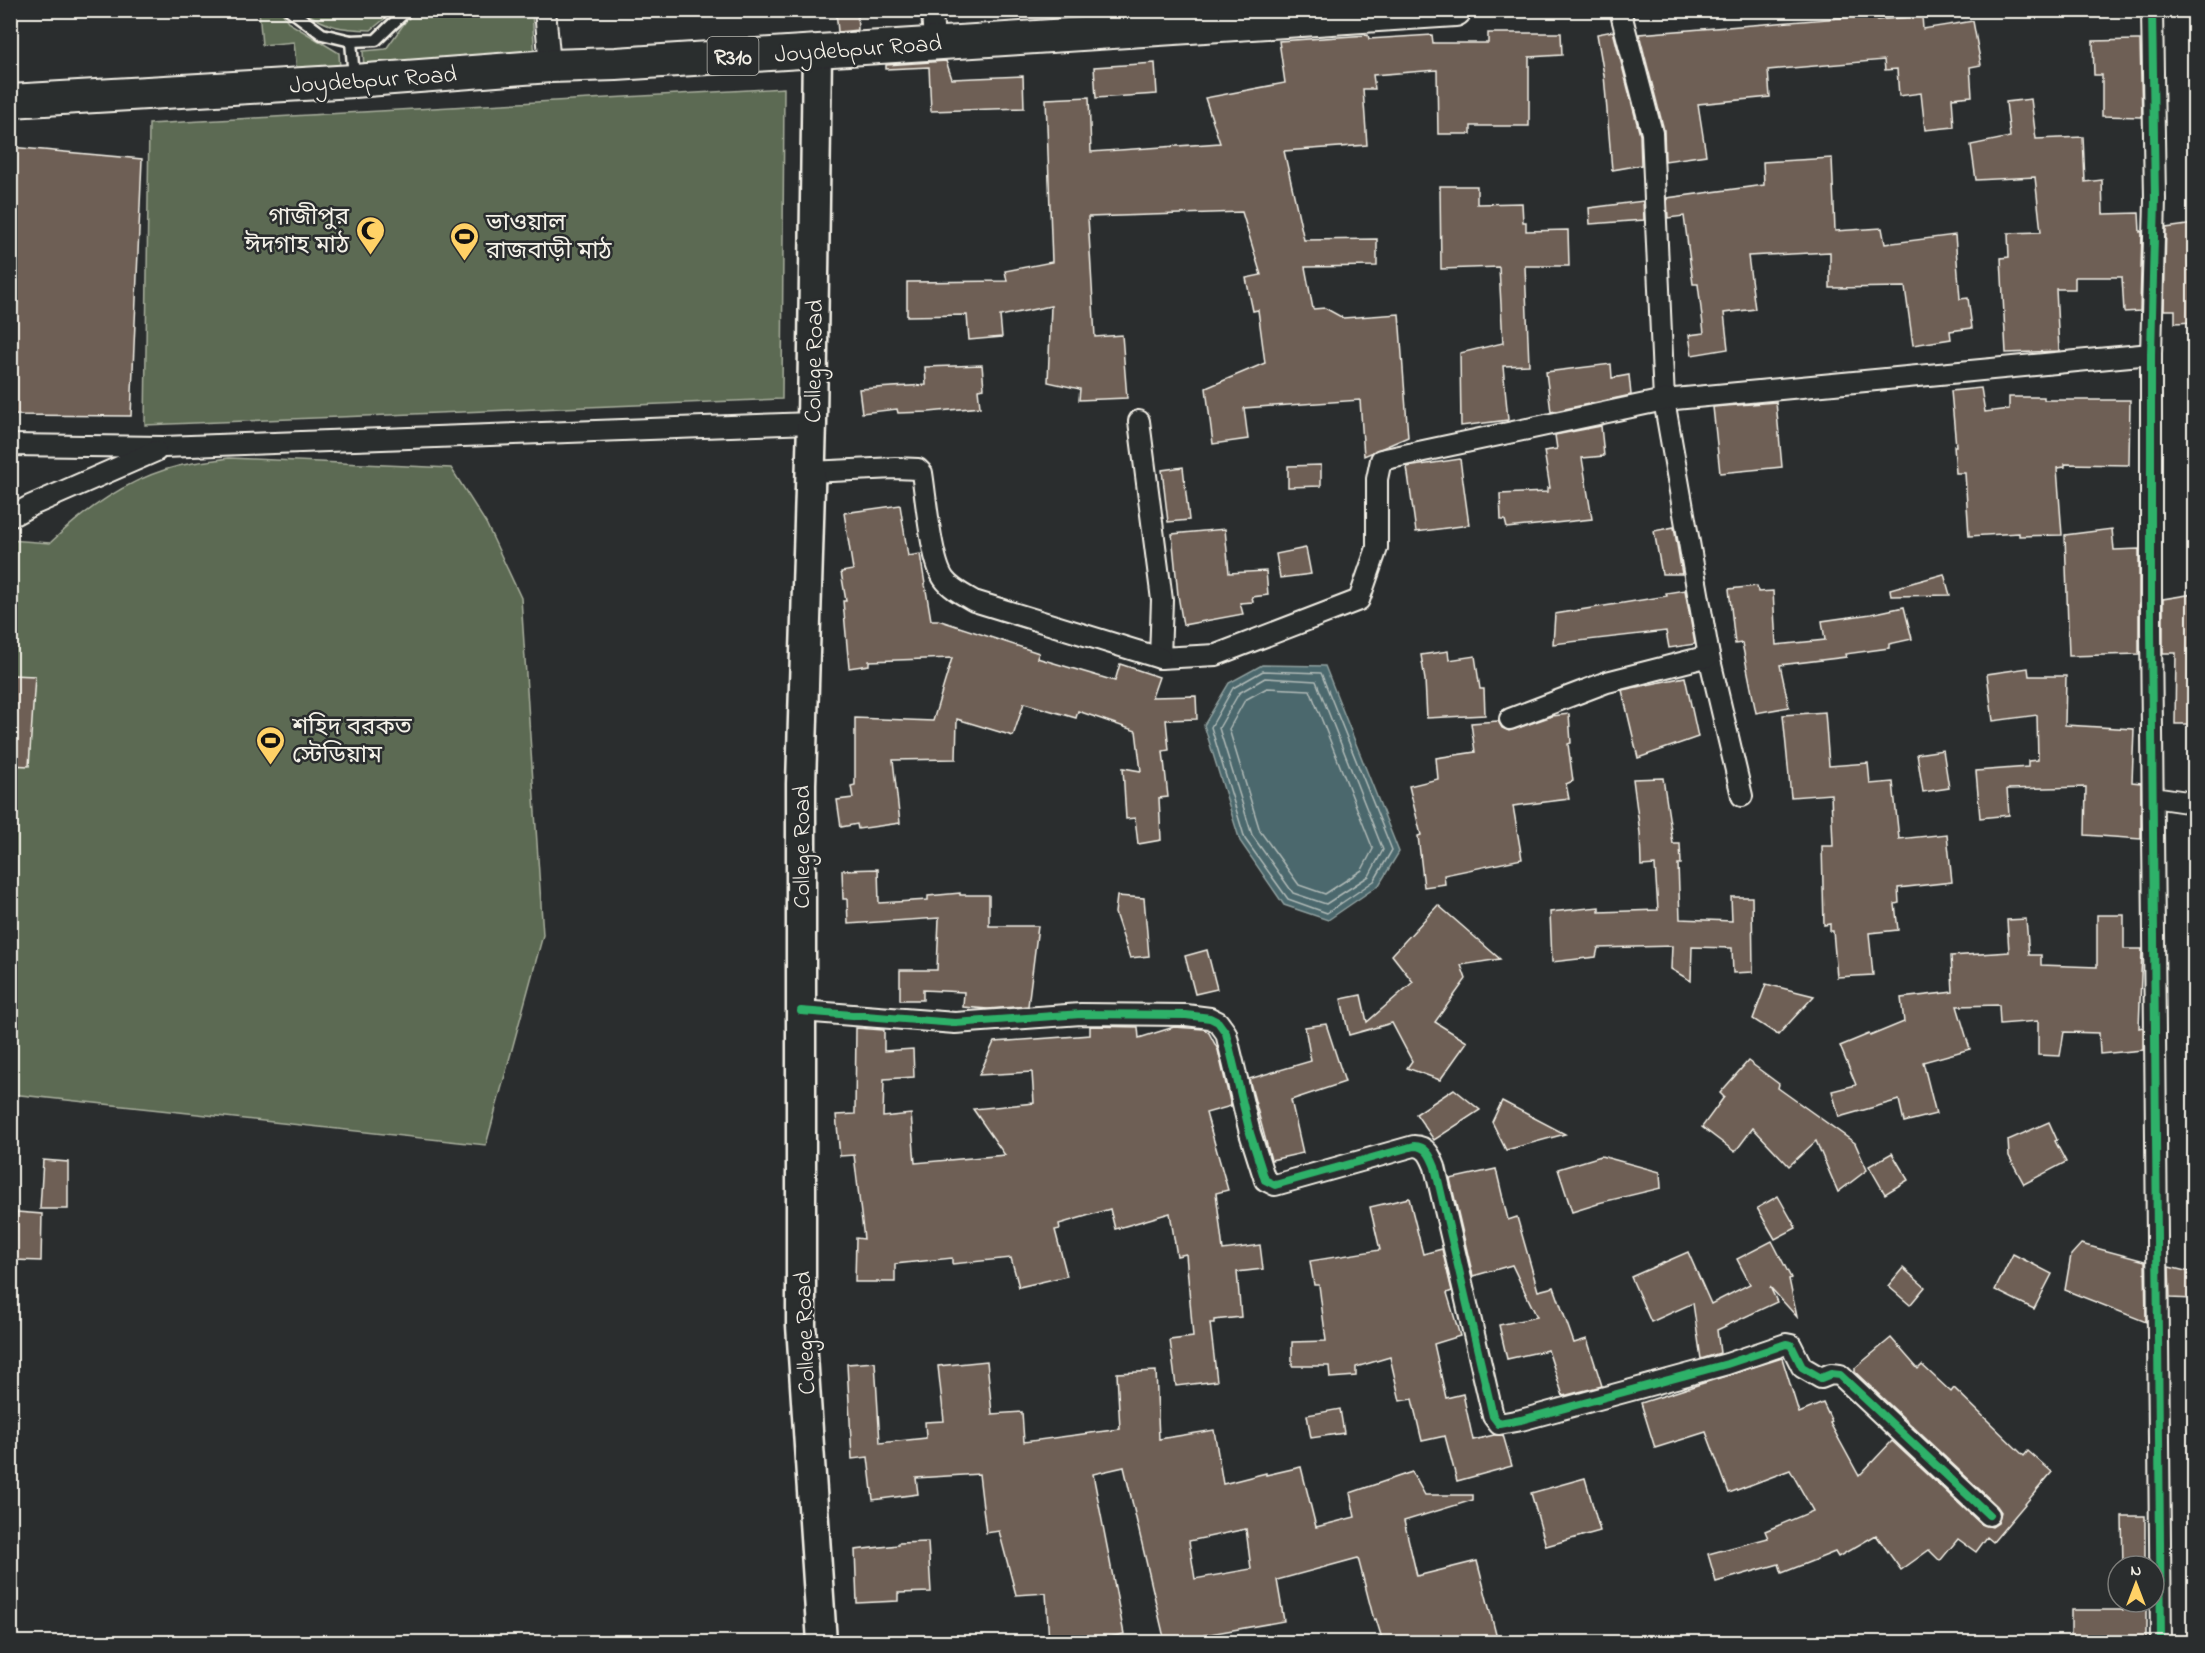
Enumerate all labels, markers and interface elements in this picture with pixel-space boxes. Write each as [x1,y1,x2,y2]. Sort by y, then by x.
street label: Joydebpur Road [773,27,944,75]
road number: R310 [708,37,758,75]
street label: Joydebpur Road [288,58,459,106]
place label: গাজীপুর ঈদগাহ মাঠ [243,201,350,264]
place label: ভাওয়াল রাজবাড়ী মাঠ [485,207,613,270]
mosque icon: গাজীপুর ঈদগাহ মাঠ [354,214,386,256]
sports icon: ভাওয়াল রাজবাড়ী মাঠ [449,220,481,262]
street label: College Road [797,298,834,423]
place label: শহিদ বরকত স্টেডিয়াম [291,711,413,774]
sports icon: শহিদ বরকত স্টেডিয়াম [255,724,287,766]
street label: College Road [786,785,821,909]
street label: College Road [787,1270,826,1395]
north arrow [2106,1554,2166,1614]
text: N [2131,1559,2142,1583]

